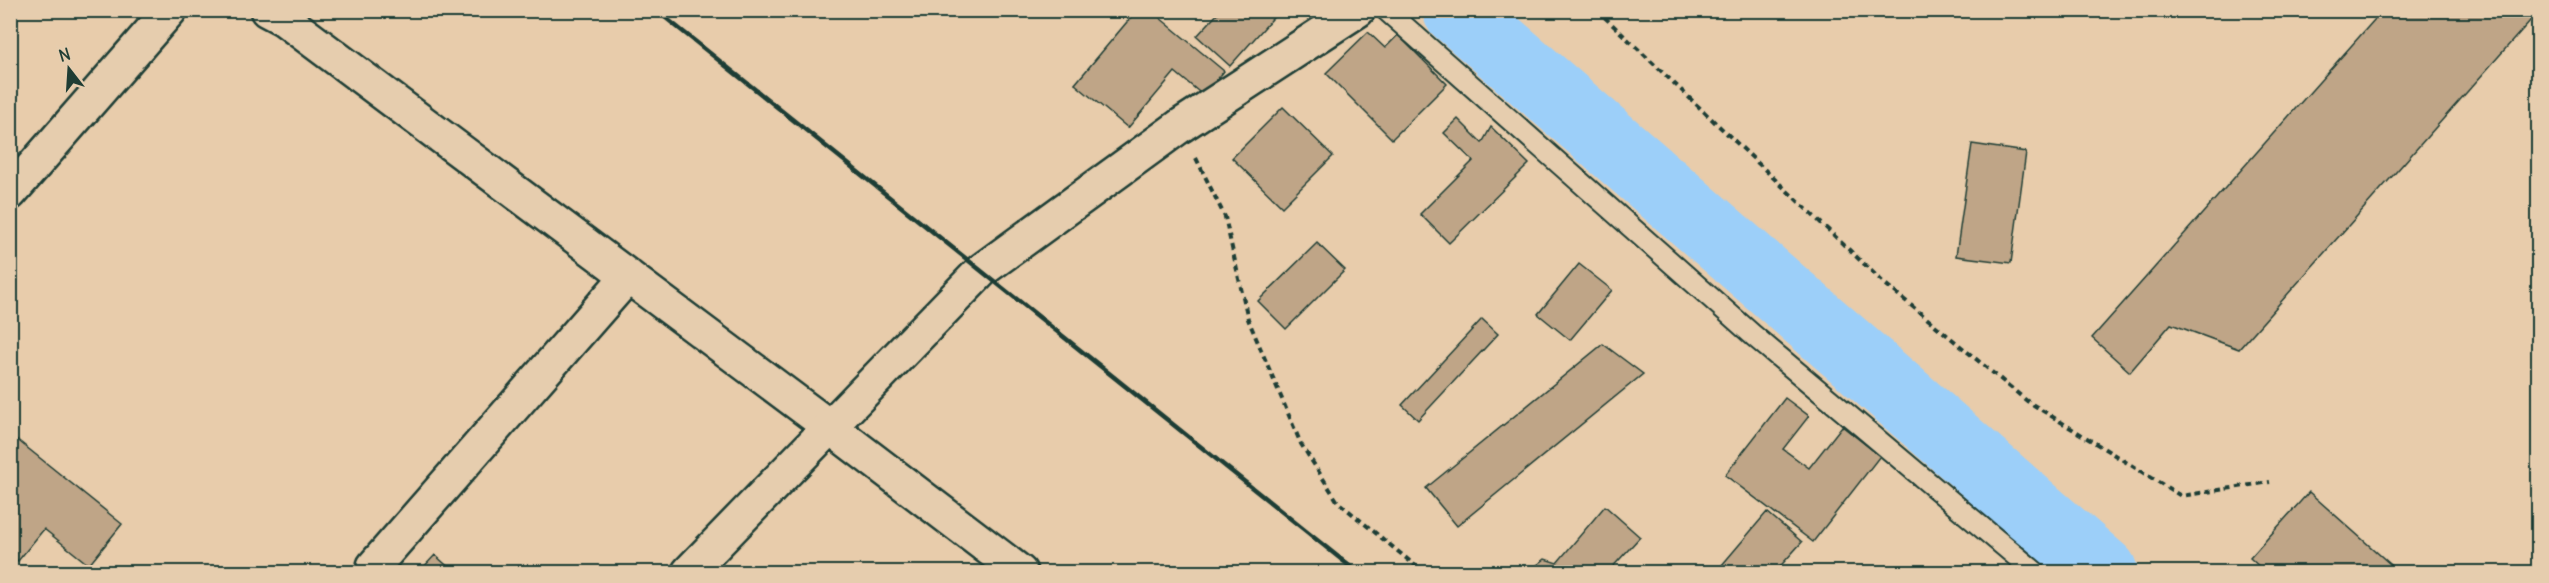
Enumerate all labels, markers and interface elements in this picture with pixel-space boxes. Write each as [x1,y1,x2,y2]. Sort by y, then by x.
north arrow [39,39,99,99]
text: N [56,43,73,66]

